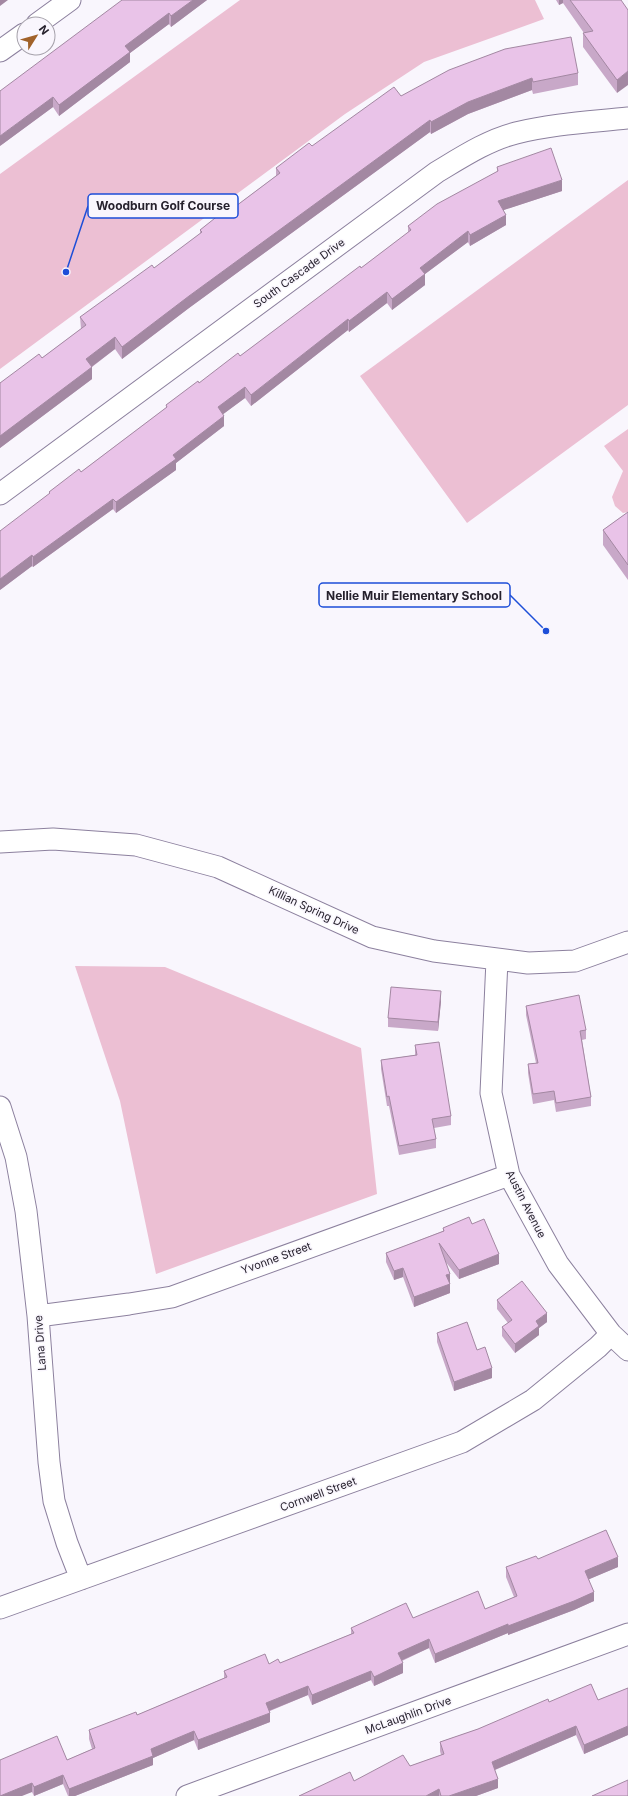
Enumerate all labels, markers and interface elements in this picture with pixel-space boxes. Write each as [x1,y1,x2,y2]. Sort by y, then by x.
north arrow [16,16,56,56]
text: N [36,22,52,38]
callout: Woodburn Golf Course [88,194,238,218]
text: Woodburn Golf Course [96,198,230,213]
street label: South Cascade Drive [251,235,347,311]
callout: Nellie Muir Elementary School [319,583,510,607]
text: Nellie Muir Elementary School [326,588,502,603]
street label: Killian Spring Drive [266,883,362,937]
street label: Austin Avenue [503,1168,549,1240]
street label: Yvonne Street [239,1239,313,1277]
street label: Lana Drive [31,1315,49,1371]
street label: Cornwell Street [278,1474,358,1514]
street label: McLaughlin Drive [363,1693,453,1737]

